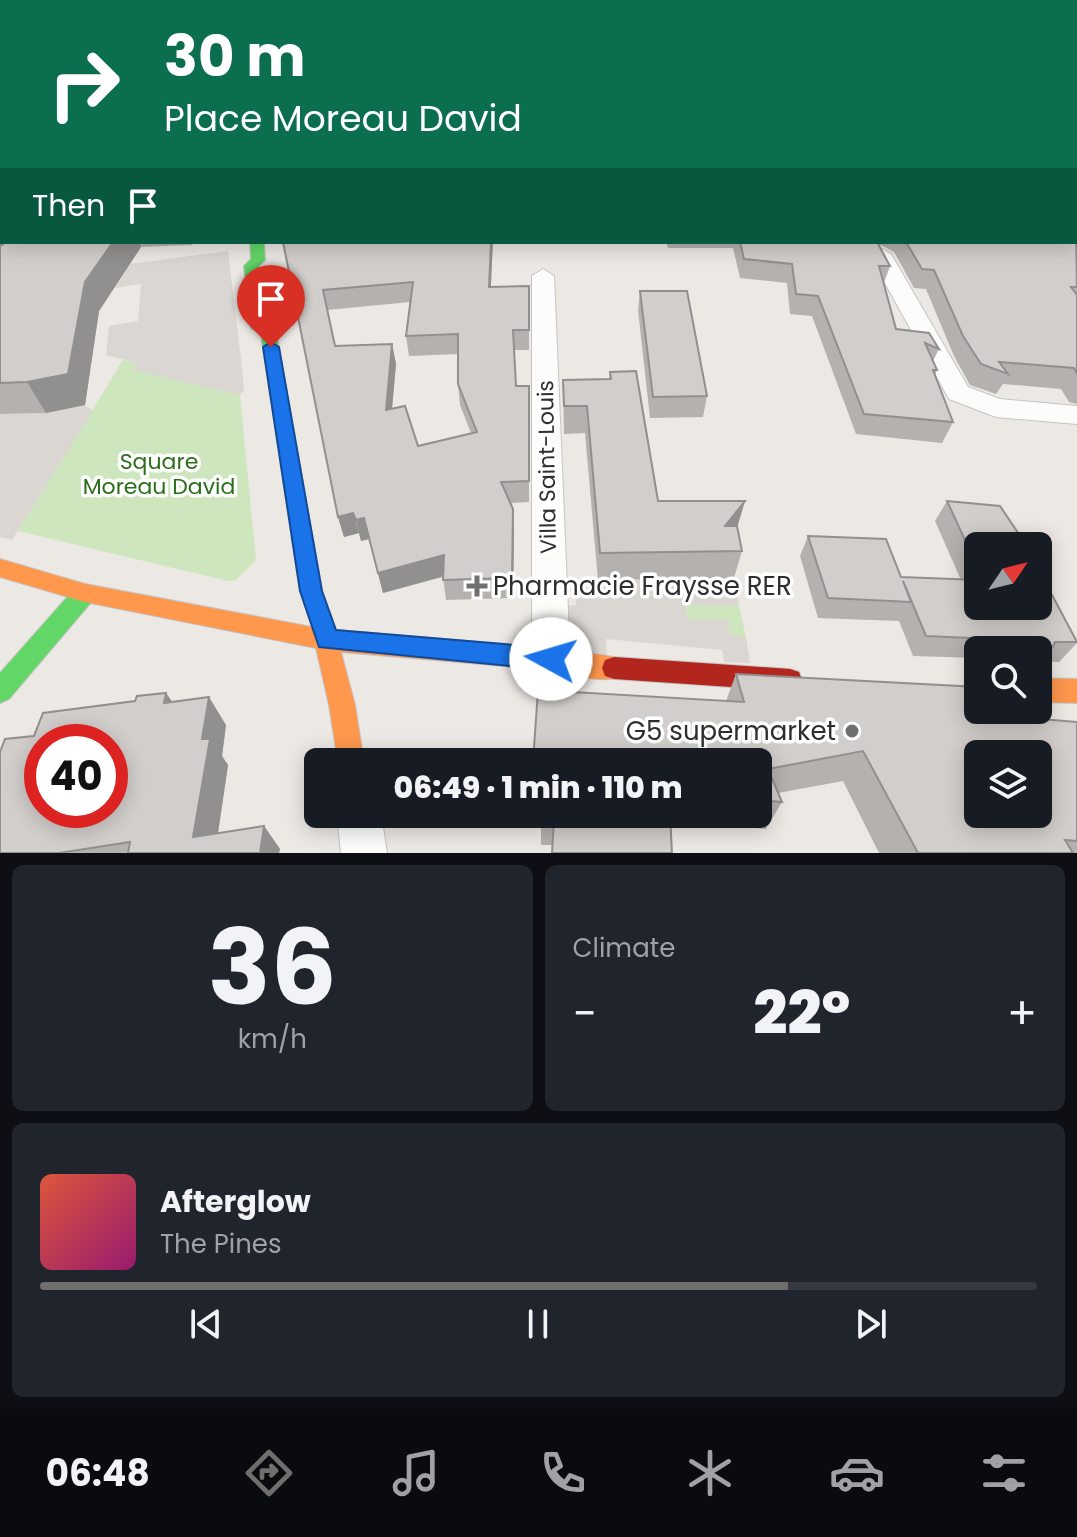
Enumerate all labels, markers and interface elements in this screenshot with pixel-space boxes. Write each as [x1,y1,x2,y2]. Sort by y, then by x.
text: 30 m [164,17,306,96]
icon: right [32,32,136,136]
text: Place Moreau David [164,93,522,144]
text: Then [32,184,105,227]
icon: arrive [121,184,165,228]
pin [237,265,305,347]
icon: arrive [249,277,293,321]
street label: Villa Saint-Louis [530,380,564,554]
park label: Square Moreau David [83,446,235,502]
north arrow [964,532,1052,620]
map controls [964,532,1052,828]
place label: Pharmacie Fraysse RER [493,568,792,604]
marker: Pharmacie Fraysse RER [468,577,486,595]
position arrow [509,617,593,701]
button: search [964,636,1052,724]
place label: G5 supermarket [626,713,836,749]
marker: G5 supermarket [843,722,861,740]
speed limit sign: 40 [24,724,128,828]
button: layers [964,740,1052,828]
text: 06:49 · 1 min · 110 m [394,766,682,809]
text: 36 [208,895,337,1040]
text: Climate [573,930,675,966]
text: 22° [753,971,850,1055]
text: − [573,983,597,1044]
text: + [1007,983,1037,1044]
text: km/h [238,1021,307,1057]
text: Afterglow [160,1180,311,1223]
text: The Pines [160,1226,282,1262]
icon: previous [184,1302,228,1346]
icon: pause [516,1302,560,1346]
icon: next [849,1302,893,1346]
icon: directions [241,1445,297,1501]
icon: music [388,1445,444,1501]
icon: phone [535,1445,591,1501]
icon: climate [682,1445,738,1501]
icon: car [829,1445,885,1501]
icon: filters [976,1445,1032,1501]
text: 06:48 [45,1448,150,1499]

